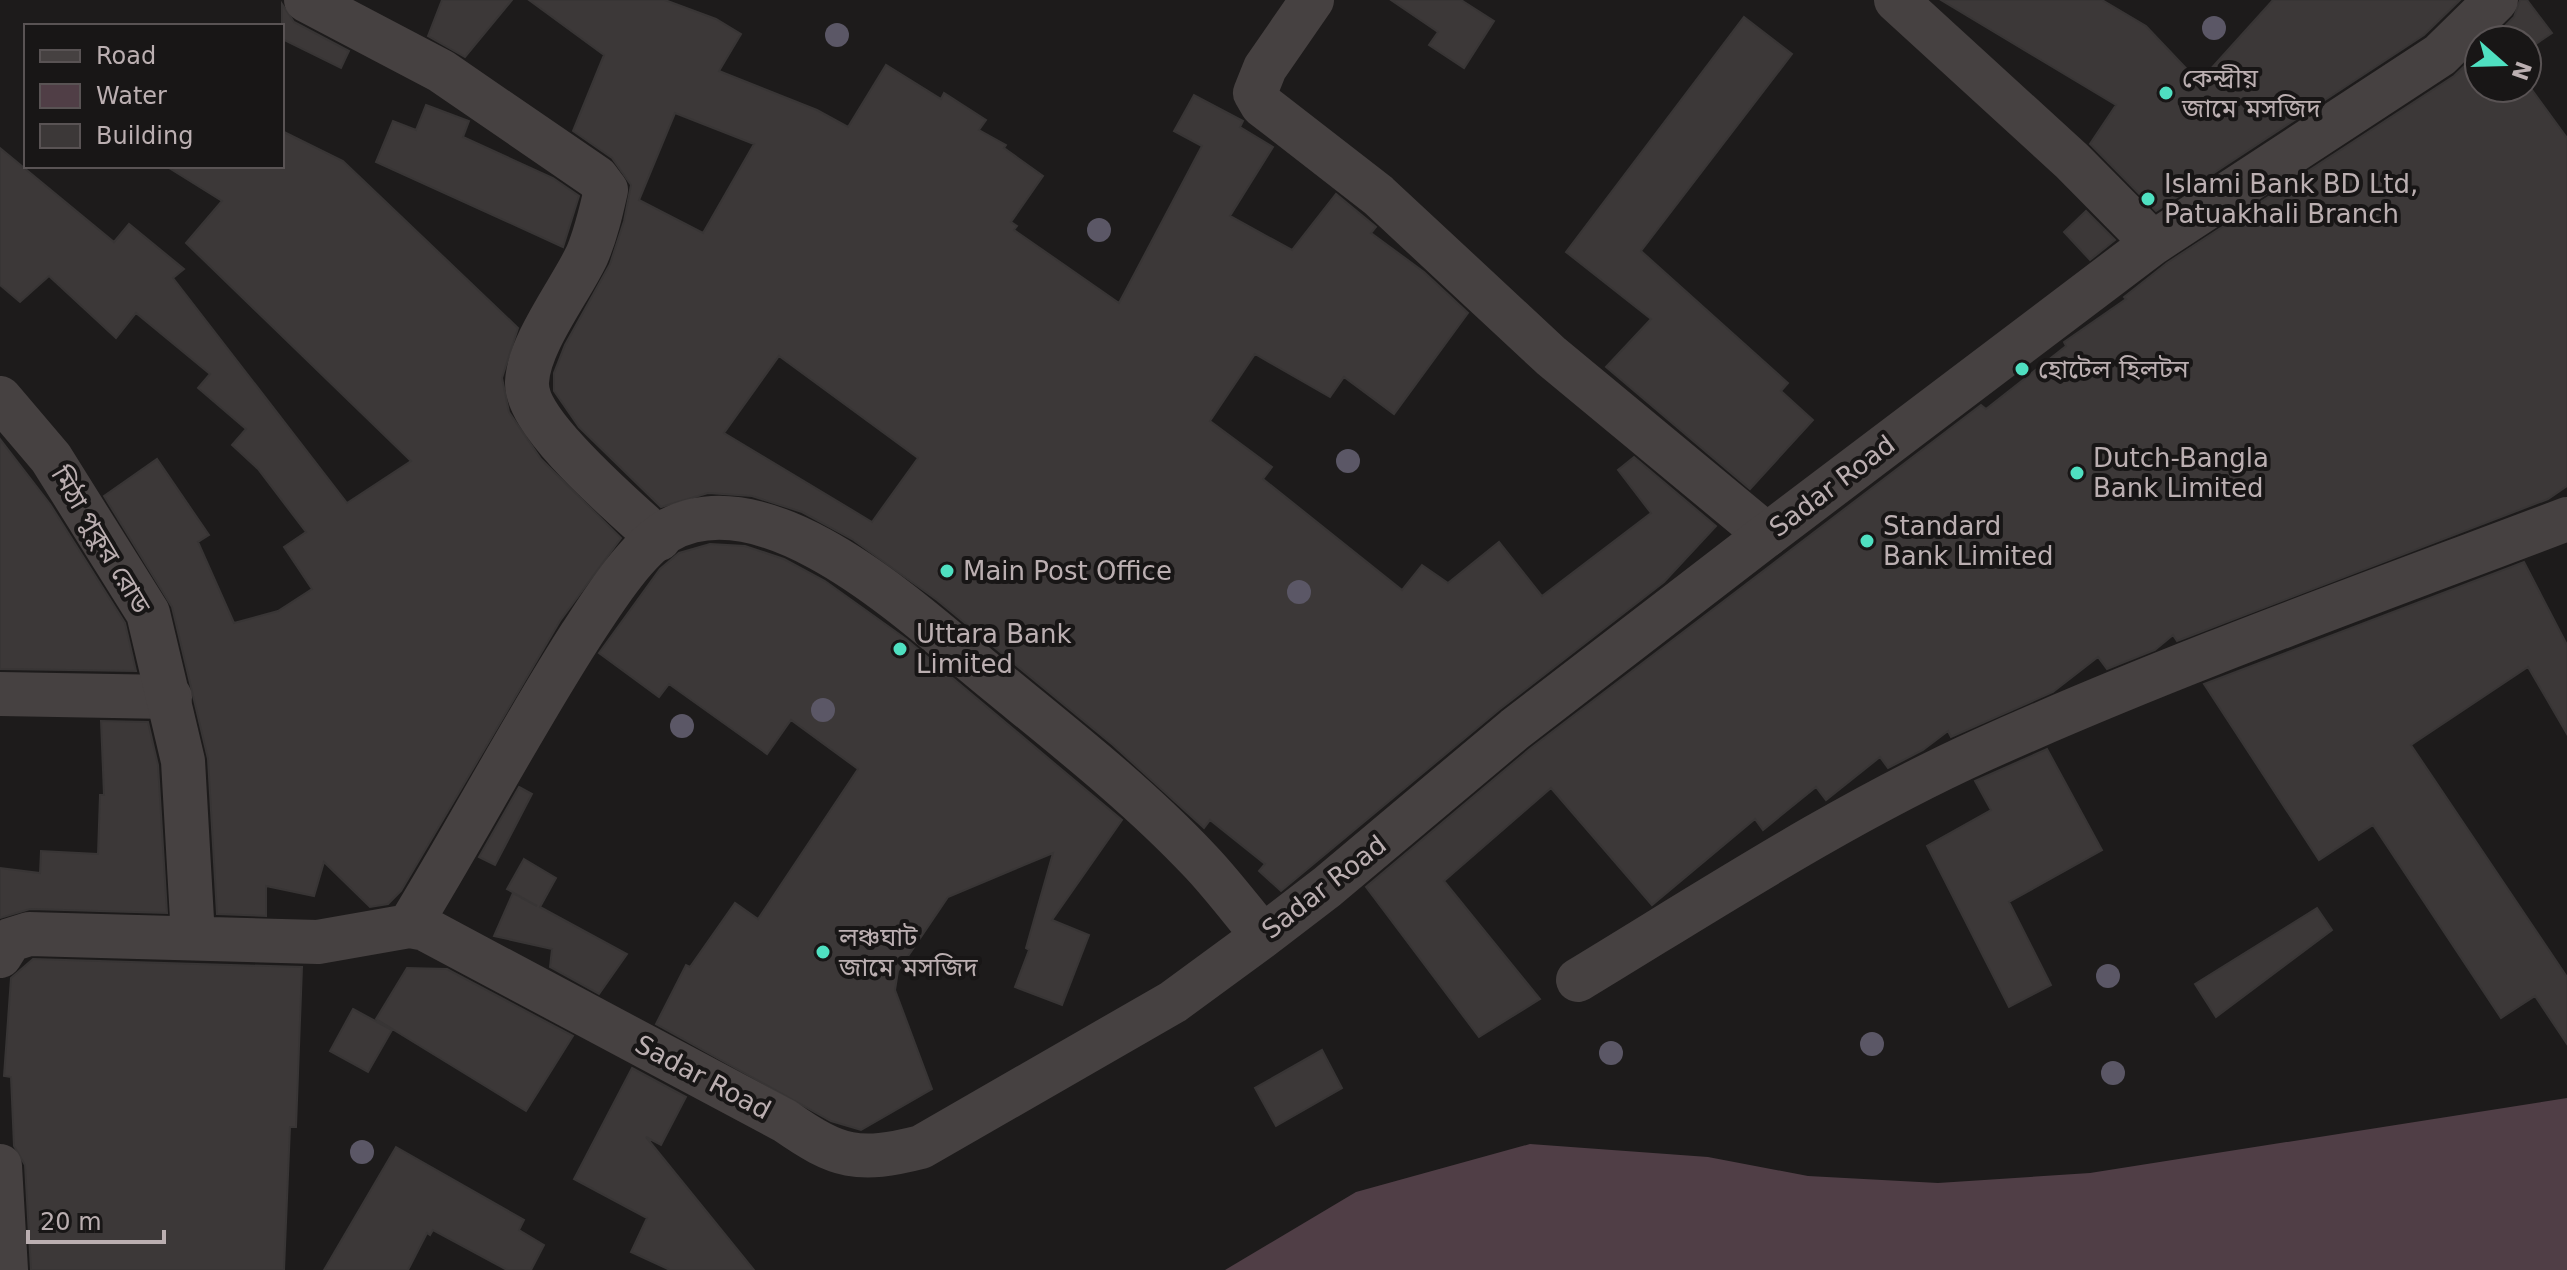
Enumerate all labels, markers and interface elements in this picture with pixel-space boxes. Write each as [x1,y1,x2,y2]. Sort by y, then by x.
legend [24,24,284,168]
north arrow [2463,24,2543,104]
text: Road [96,42,156,70]
text: N [2506,58,2536,84]
place label: কেন্দ্রীয় জামে মসজিদ [2181,63,2321,123]
text: Water [96,82,167,110]
marker: কেন্দ্রীয় জামে মসজিদ [2157,84,2175,102]
text: Building [96,122,193,150]
place label: Islami Bank BD Ltd, Patuakhali Branch [2164,169,2418,229]
marker: Islami Bank BD Ltd, Patuakhali Branch [2139,190,2157,208]
place label: হোটেল হিলটন [2038,354,2189,384]
marker: হোটেল হিলটন [2013,360,2031,378]
street label: Sadar Road [1763,429,1901,543]
place label: Dutch-Bangla Bank Limited [2093,443,2269,503]
street label: মিঠা পুকুর রোড [45,460,157,619]
marker: Dutch-Bangla Bank Limited [2068,464,2086,482]
place label: Standard Bank Limited [1883,511,2054,571]
marker: Standard Bank Limited [1858,532,1876,550]
place label: Main Post Office [963,556,1172,586]
marker: Main Post Office [938,562,956,580]
place label: Uttara Bank Limited [916,619,1072,679]
marker: Uttara Bank Limited [891,640,909,658]
street label: Sadar Road [1256,829,1392,945]
place label: লঞ্চঘাট জামে মসজিদ [838,922,978,982]
marker: লঞ্চঘাট জামে মসজিদ [814,943,832,961]
street label: Sadar Road [630,1029,776,1125]
scale bar [28,1194,164,1244]
text: 20 m [40,1208,102,1236]

